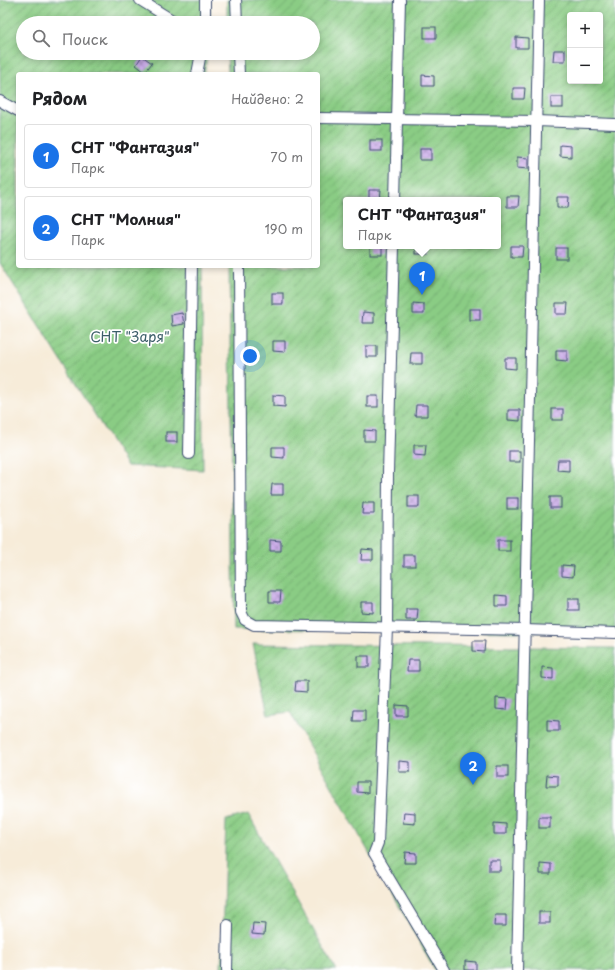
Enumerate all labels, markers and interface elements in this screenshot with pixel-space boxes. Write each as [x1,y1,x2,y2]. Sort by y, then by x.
map controls [567,12,603,84]
button: + [567,12,603,48]
search box [16,16,320,60]
icon: search [30,27,52,49]
text: Поиск [62,27,108,50]
button: − [567,48,603,84]
text: Рядом [32,85,87,111]
text: Найдено: 2 [231,89,304,108]
text: СНТ "Фантазия" [71,135,199,158]
text: 1 [43,147,49,166]
text: 70 m [270,147,303,166]
text: Парк [71,158,105,177]
popup [343,197,501,249]
text: СНТ "Фантазия" [358,202,486,225]
text: СНТ "Молния" [71,207,181,230]
text: 2 [41,219,51,238]
text: 190 m [264,219,303,238]
text: Парк [358,225,391,244]
text: Парк [71,230,105,249]
pin: 1 [409,262,435,295]
park label: СНТ "Заря" [90,326,170,347]
your location [240,346,260,366]
pin: 2 [460,752,486,785]

